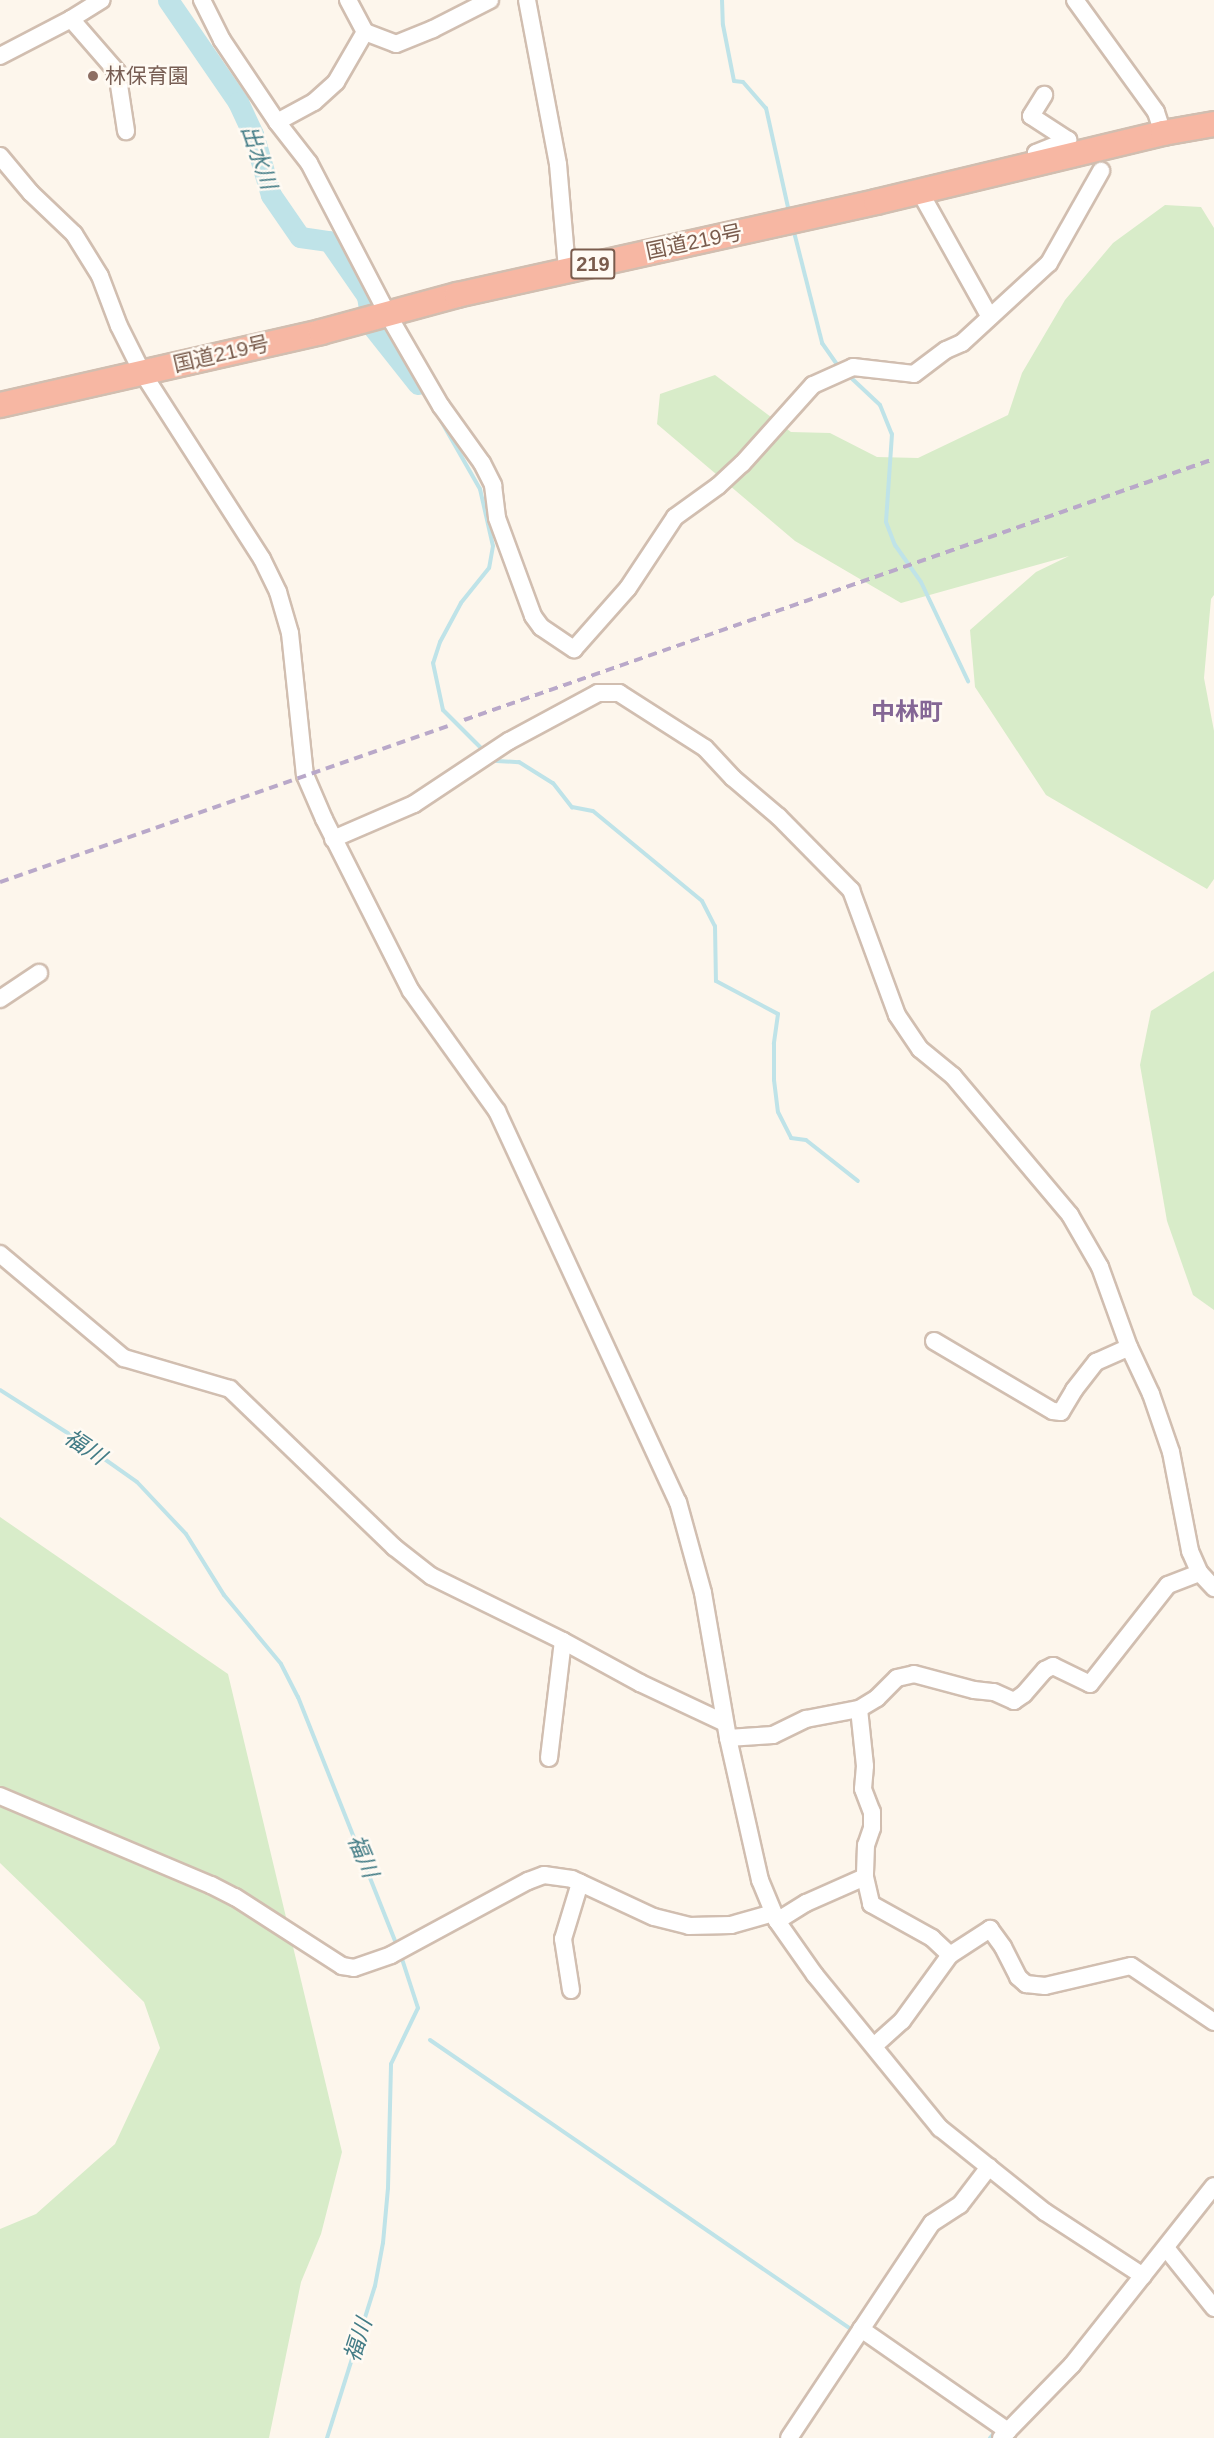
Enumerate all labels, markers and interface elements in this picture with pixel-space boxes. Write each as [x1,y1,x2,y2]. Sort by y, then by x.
place label: 林保育園 [105,63,189,89]
marker: 林保育園 [86,69,100,83]
water label: 出水川 [236,122,282,192]
street label: 国道219号 [643,219,745,265]
road number: 219 [569,247,617,281]
street label: 国道219号 [170,331,272,377]
district label: 中林町 [871,698,943,726]
water label: 福川 [59,1424,111,1470]
water label: 福川 [342,1831,384,1881]
water label: 福川 [339,2315,377,2365]

